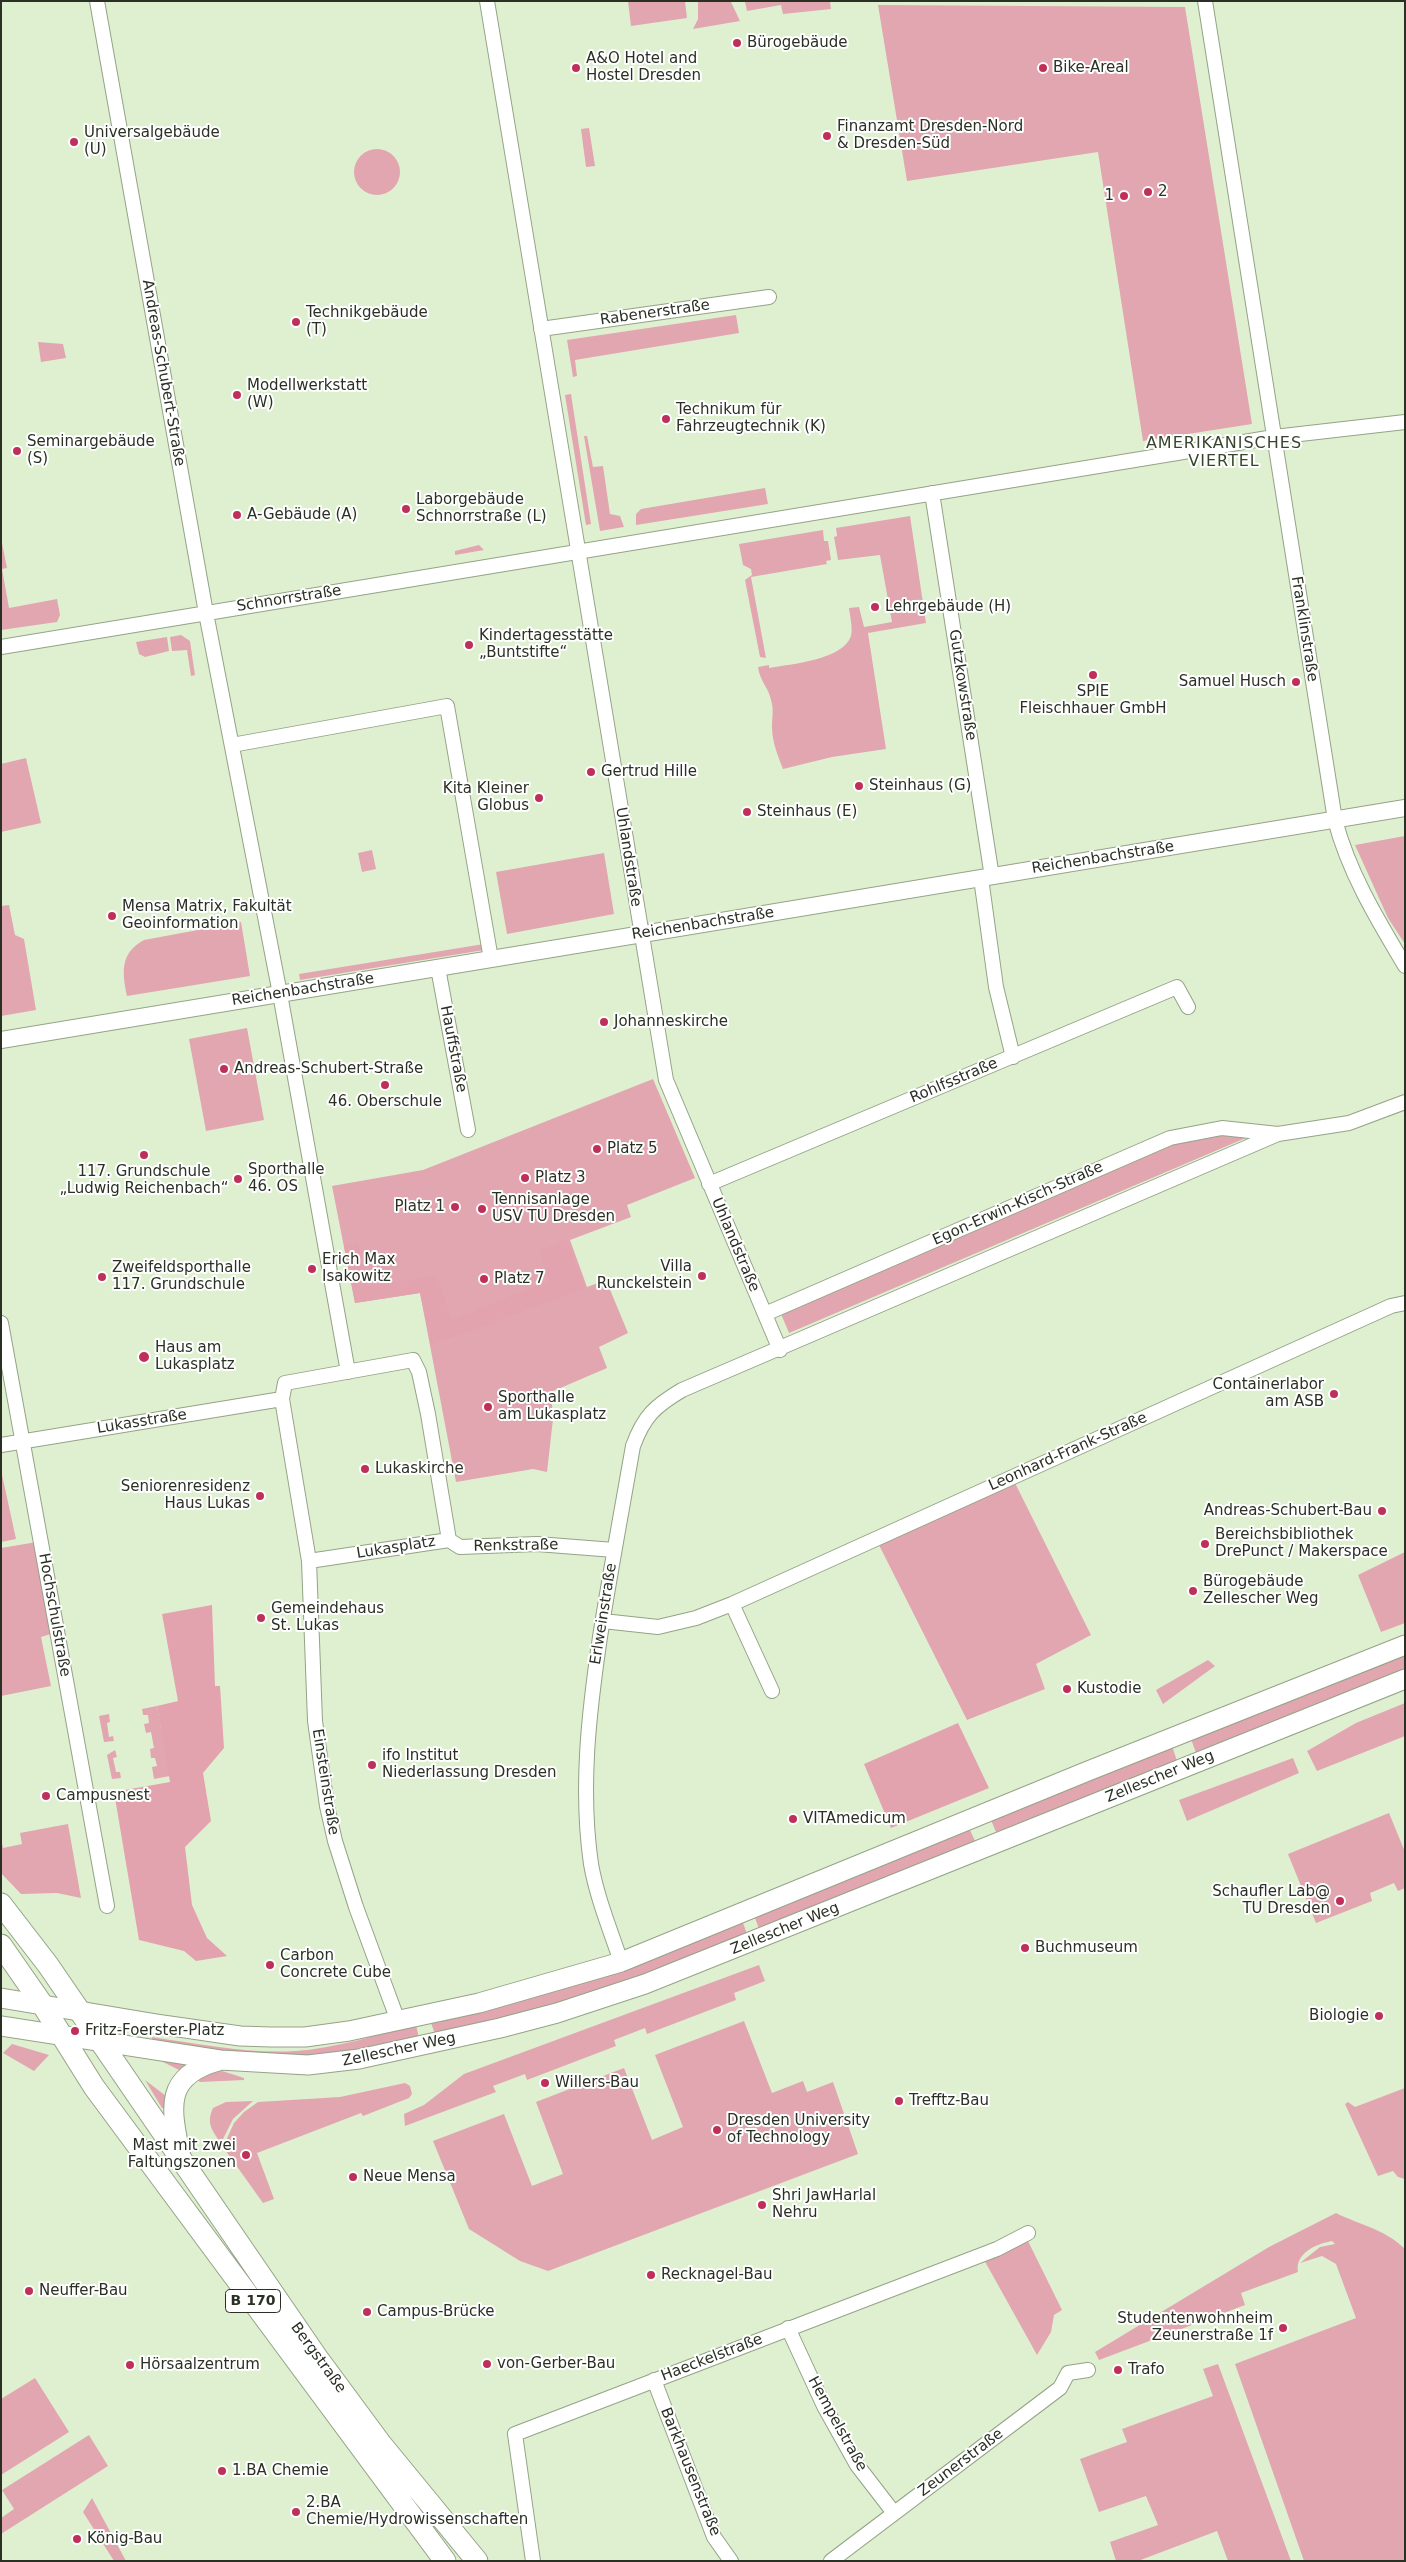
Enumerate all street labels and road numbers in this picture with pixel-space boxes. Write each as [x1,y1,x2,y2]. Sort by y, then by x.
street label: Andreas-Schubert-Straße [138,278,188,468]
street label: Rabenerstraße [599,296,711,330]
street label: Franklinstraße [1287,575,1321,683]
street label: Schnorrstraße [235,582,343,616]
street label: Gutzkowstraße [944,628,980,742]
street label: Uhlandstraße [611,806,645,908]
street label: Reichenbachstraße [1031,838,1175,878]
street label: Reichenbachstraße [631,904,775,944]
street label: Reichenbachstraße [231,970,375,1010]
street label: Hauffstraße [436,1004,470,1094]
street label: Rohlfsstraße [907,1054,1001,1108]
street label: Egon-Erwin-Kisch-Straße [930,1158,1106,1250]
street label: Uhlandstraße [707,1195,763,1295]
street label: Lukasstraße [96,1406,188,1438]
street label: Leonhard-Frank-Straße [986,1409,1150,1495]
street label: Lukasplatz [355,1533,437,1563]
street label: Renkstraße [473,1536,559,1556]
street label: Hochschulstraße [34,1552,74,1678]
street label: Erlweinstraße [587,1562,621,1666]
street label: Einsteinstraße [308,1728,342,1836]
street label: Zellescher Weg [1103,1747,1217,1807]
street label: Zellescher Weg [728,1899,842,1959]
street label: Zellescher Weg [341,2029,457,2071]
road number: B 170 [226,2290,280,2312]
street label: Bergstraße [286,2319,350,2397]
street label: Haeckelstraße [659,2330,765,2386]
street label: Hempelstraße [803,2373,871,2475]
street label: Barkhausenstraße [656,2405,724,2539]
street label: Zeunerstraße [915,2425,1007,2501]

